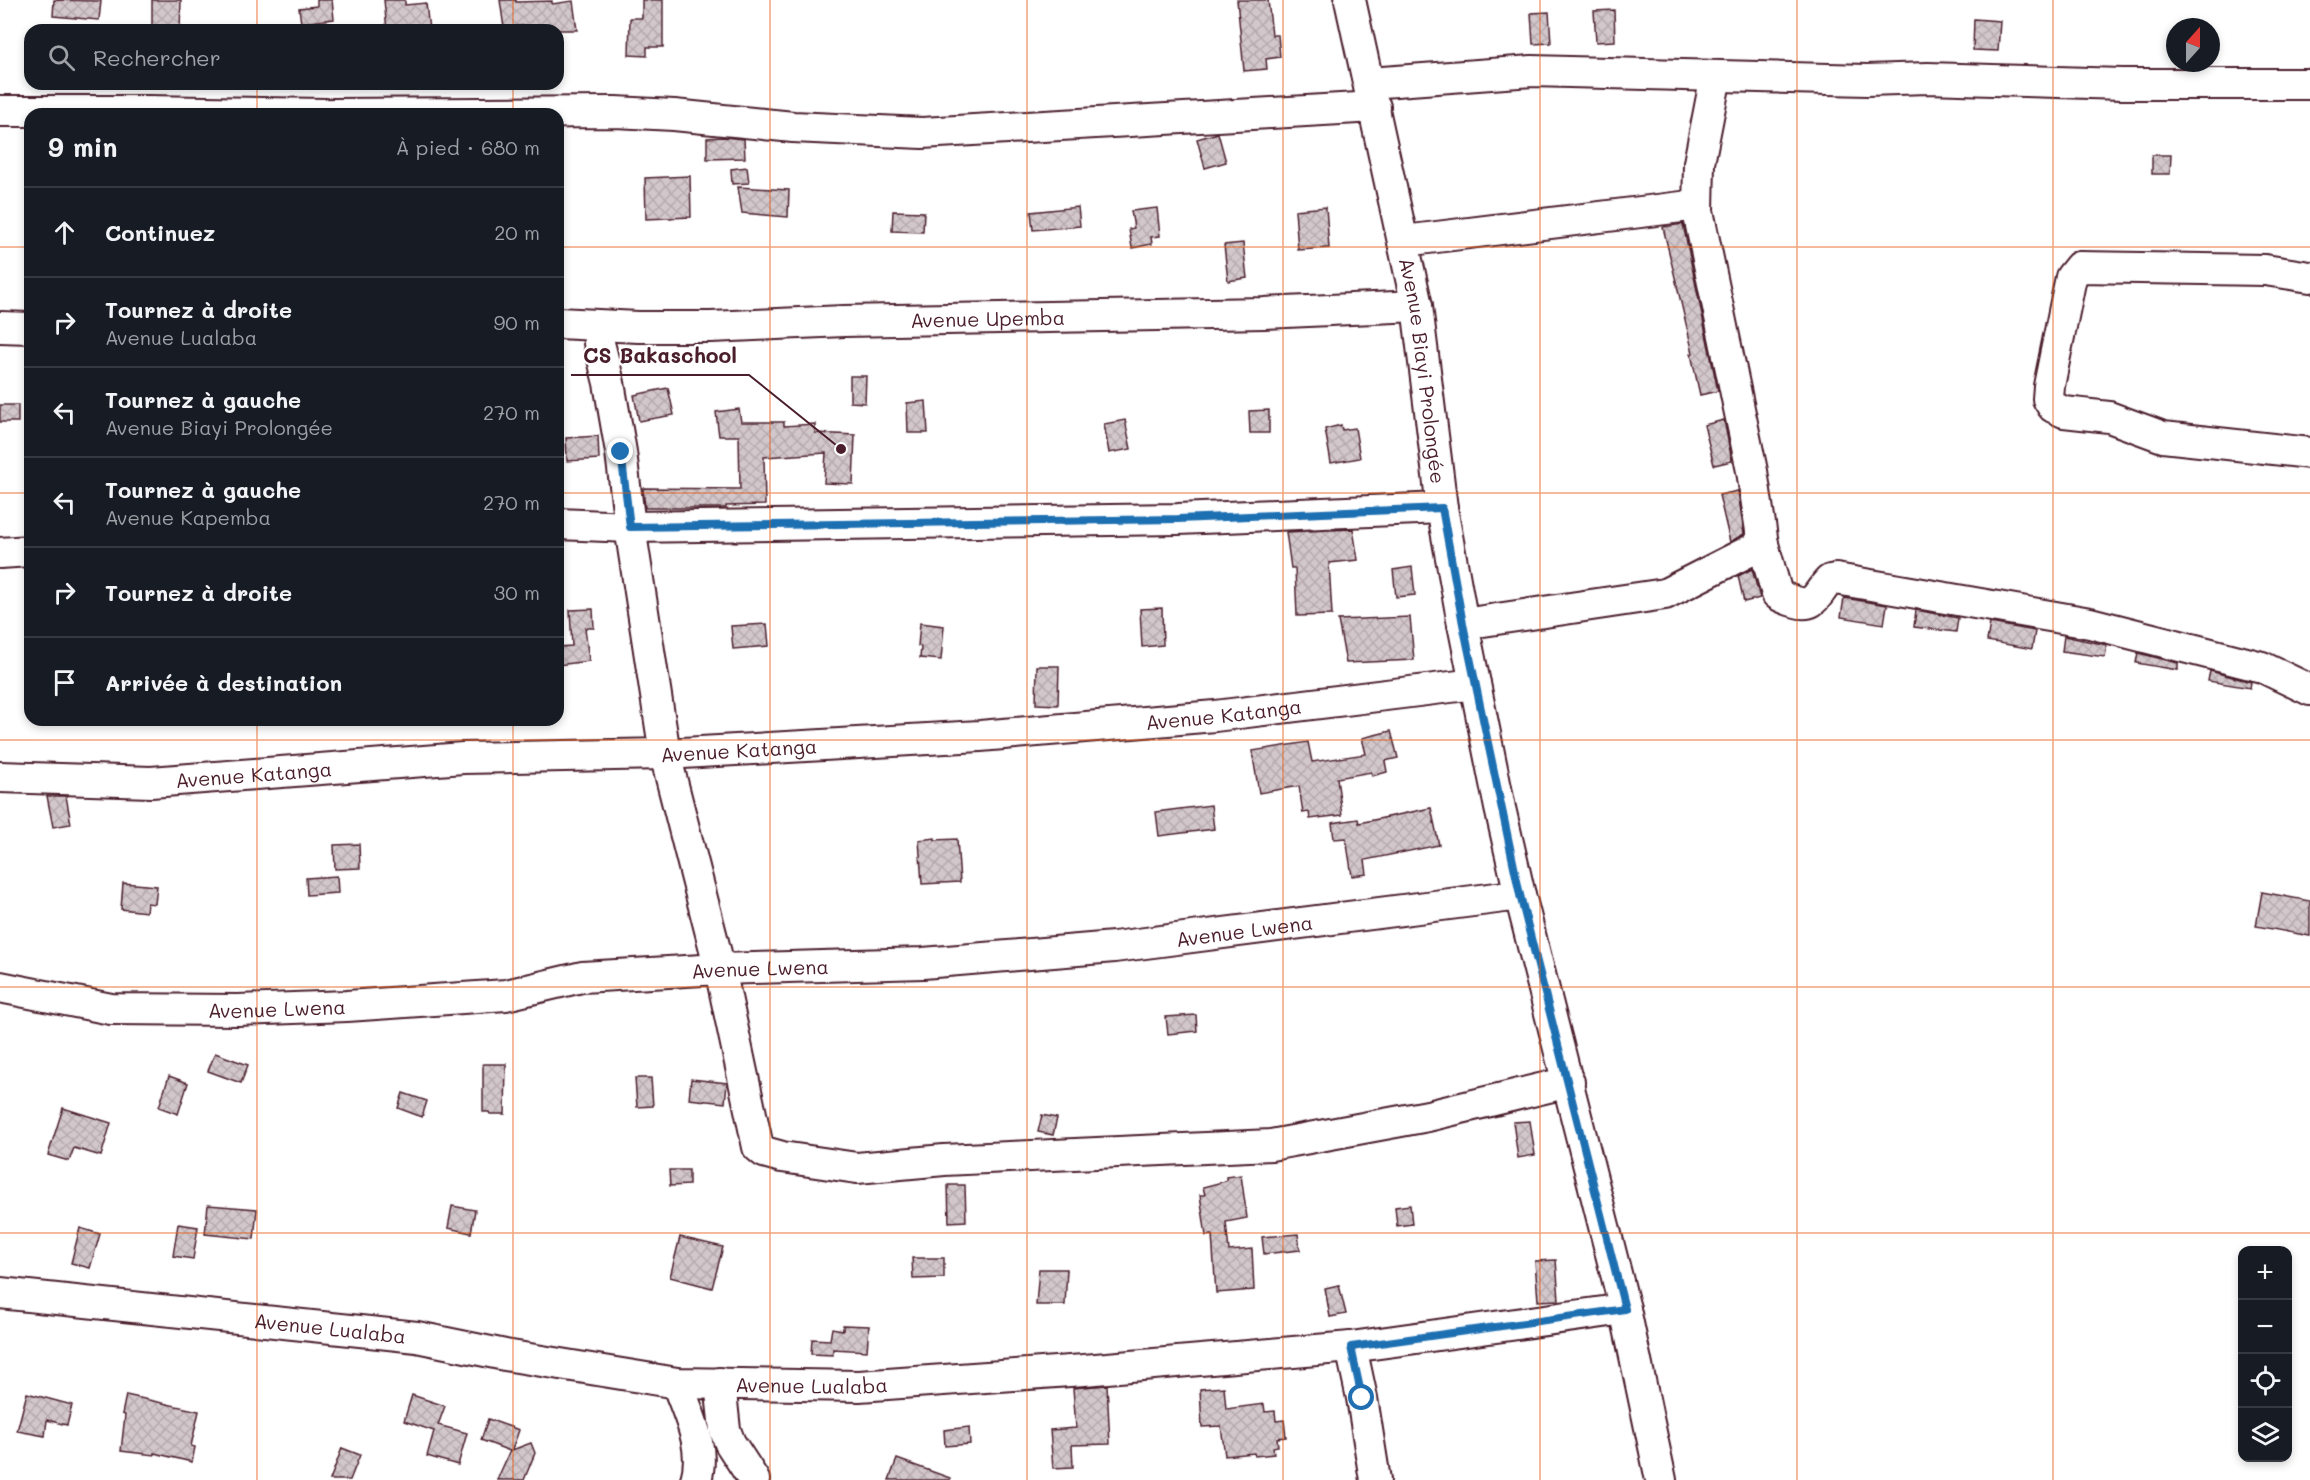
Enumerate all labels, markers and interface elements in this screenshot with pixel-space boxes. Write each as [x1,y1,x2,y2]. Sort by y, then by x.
north arrow [2166,18,2220,72]
search box [24,24,564,90]
icon: search [45,41,78,74]
text: Rechercher [93,43,221,72]
text: 9 min [48,130,117,164]
text: À pied · 680 m [396,134,540,160]
icon: ahead [48,216,81,249]
text: Continuez [105,218,215,247]
text: 20 m [494,219,540,245]
street label: Avenue Biayi Prolongée [1394,255,1452,485]
text: Tournez à droite [105,295,292,324]
street label: Avenue Upemba [910,304,1065,333]
icon: right [48,306,81,339]
text: 90 m [494,309,540,335]
text: Avenue Lualaba [105,324,257,350]
callout: CS Bakaschool [571,336,749,375]
text: CS Bakaschool [583,341,737,368]
text: Tournez à gauche [105,385,301,414]
icon: left [48,396,81,429]
text: 270 m [483,399,540,425]
text: Avenue Biayi Prolongée [105,414,333,440]
route end [607,438,633,464]
text: Tournez à gauche [105,475,301,504]
icon: left [48,486,81,519]
text: 270 m [483,489,540,515]
text: Avenue Kapemba [105,504,271,530]
icon: right [48,576,81,609]
text: Tournez à droite [105,578,292,607]
text: 30 m [494,579,540,605]
icon: arrive [48,666,81,699]
text: Arrivée à destination [105,668,342,697]
street label: Avenue Katanga [1144,692,1303,735]
street label: Avenue Katanga [660,732,818,767]
street label: Avenue Katanga [174,755,333,793]
street label: Avenue Lwena [1174,909,1314,952]
street label: Avenue Lwena [691,953,829,984]
street label: Avenue Lwena [208,993,346,1023]
map controls [2238,1246,2292,1462]
button: + [2238,1246,2292,1300]
button: − [2238,1300,2292,1354]
street label: Avenue Lualaba [253,1307,407,1349]
button: locate [2238,1354,2292,1408]
street label: Avenue Lualaba [735,1371,889,1399]
route start [1348,1384,1374,1410]
button: layers [2238,1408,2292,1462]

